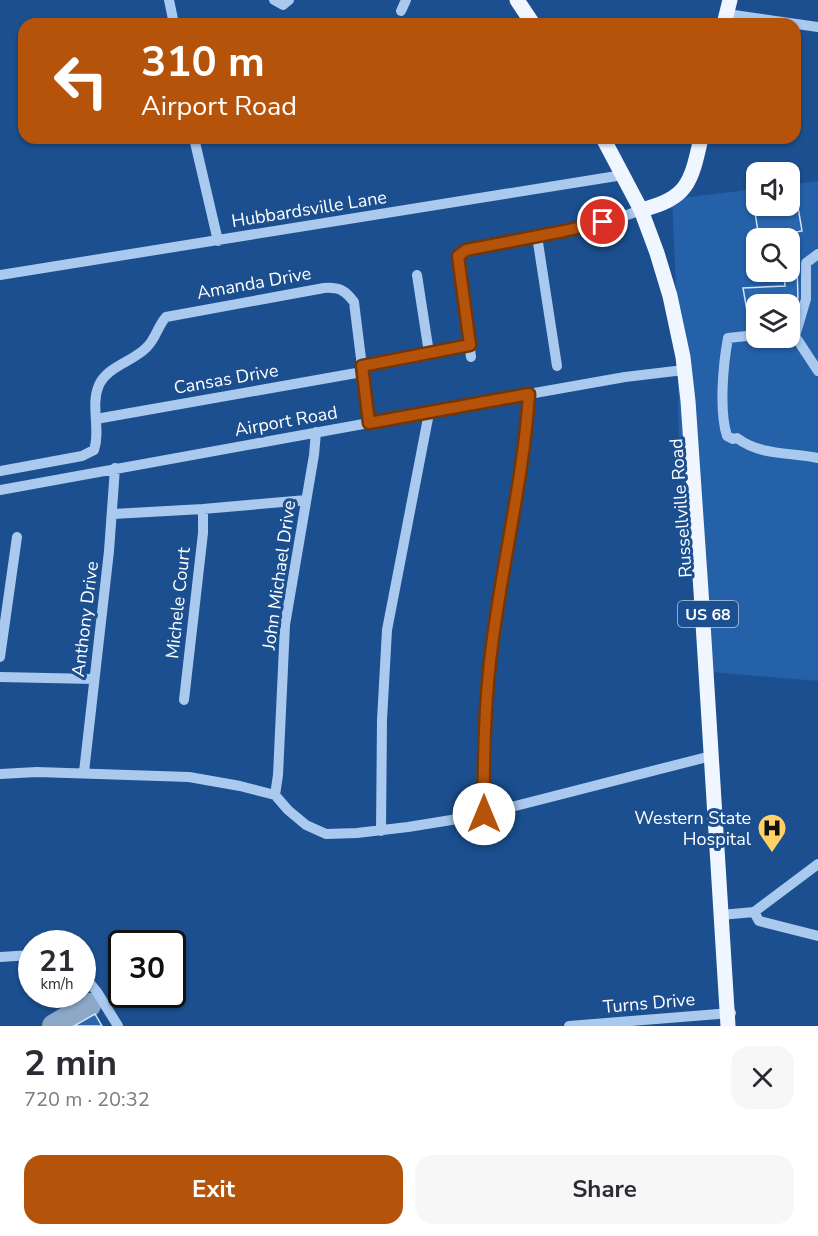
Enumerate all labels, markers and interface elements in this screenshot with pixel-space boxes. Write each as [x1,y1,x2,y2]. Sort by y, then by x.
text: 310 m [141,34,265,91]
icon: left [42,42,120,120]
text: Airport Road [141,88,297,125]
map controls [746,162,800,348]
button: sound [746,162,800,216]
street label: Hubbardsville Lane [230,185,388,233]
pin [577,196,628,247]
icon: arrive [586,205,619,238]
button: search [746,228,800,282]
street label: Amanda Drive [195,261,313,305]
button: layers [746,294,800,348]
street label: Cansas Drive [172,358,280,400]
street label: Airport Road [233,400,339,442]
street label: Russellville Road [664,438,698,578]
street label: John Michael Drive [256,499,301,652]
street label: Michele Court [160,545,196,660]
street label: Anthony Drive [66,560,104,678]
road number: US 68 [678,601,738,627]
position arrow [452,782,516,846]
place label: Western State Hospital [634,806,752,851]
hospital icon: Western State Hospital [756,812,788,854]
speed limit sign: 30 [108,930,186,1008]
text: 21 [39,941,75,982]
text: km/h [40,974,74,994]
street label: Turns Drive [602,987,696,1019]
text: 2 min [24,1039,117,1088]
button: close [731,1046,794,1109]
text: 720 m · 20:32 [24,1086,150,1113]
button: Exit [24,1155,403,1224]
button: Share [415,1155,794,1224]

